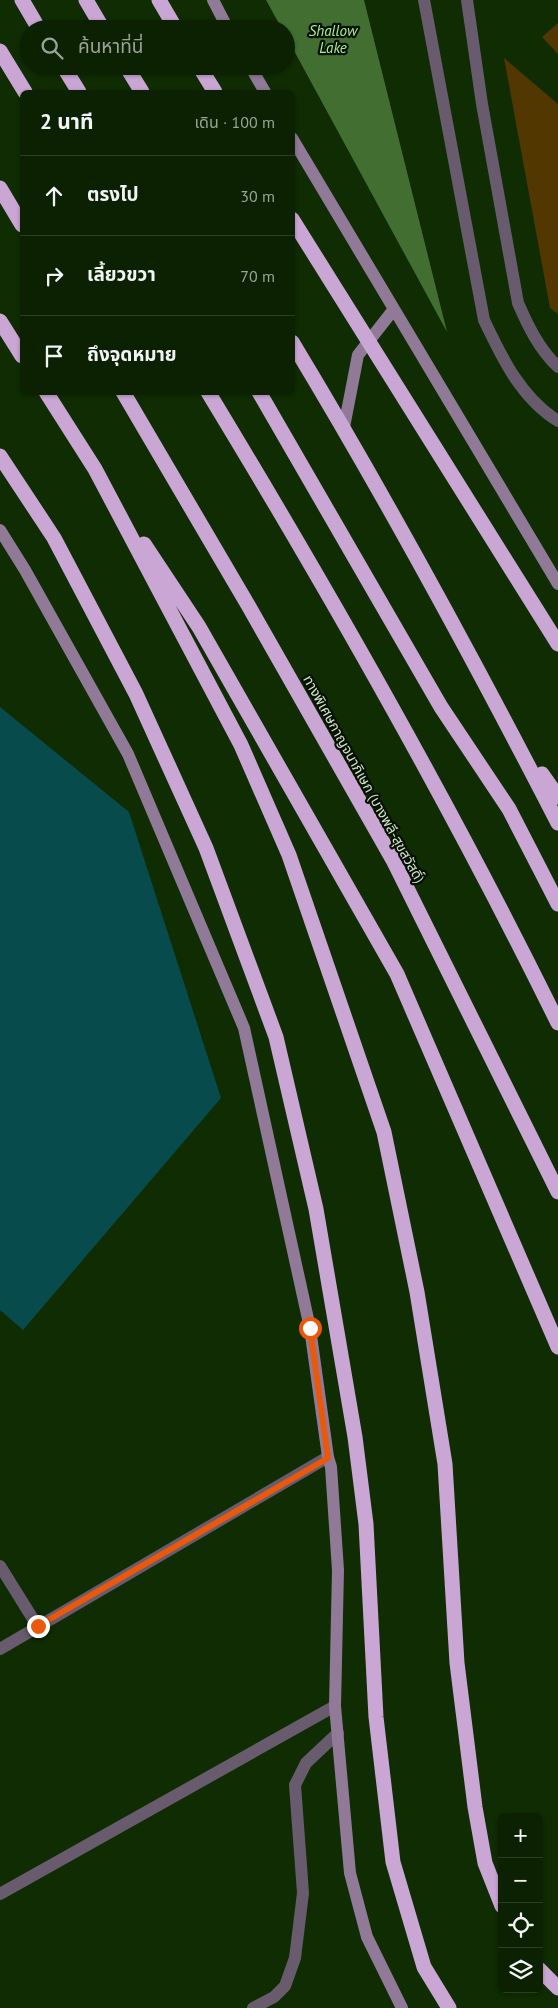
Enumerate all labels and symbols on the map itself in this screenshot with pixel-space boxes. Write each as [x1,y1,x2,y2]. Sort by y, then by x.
water label: Shallow Lake [309,21,359,57]
street label: ทางพิเศษกาญจนาภิเษก (บางพลี-สุขสวัสดิ์) [299,672,429,886]
route start [299,1317,322,1340]
route end [27,1615,50,1638]

